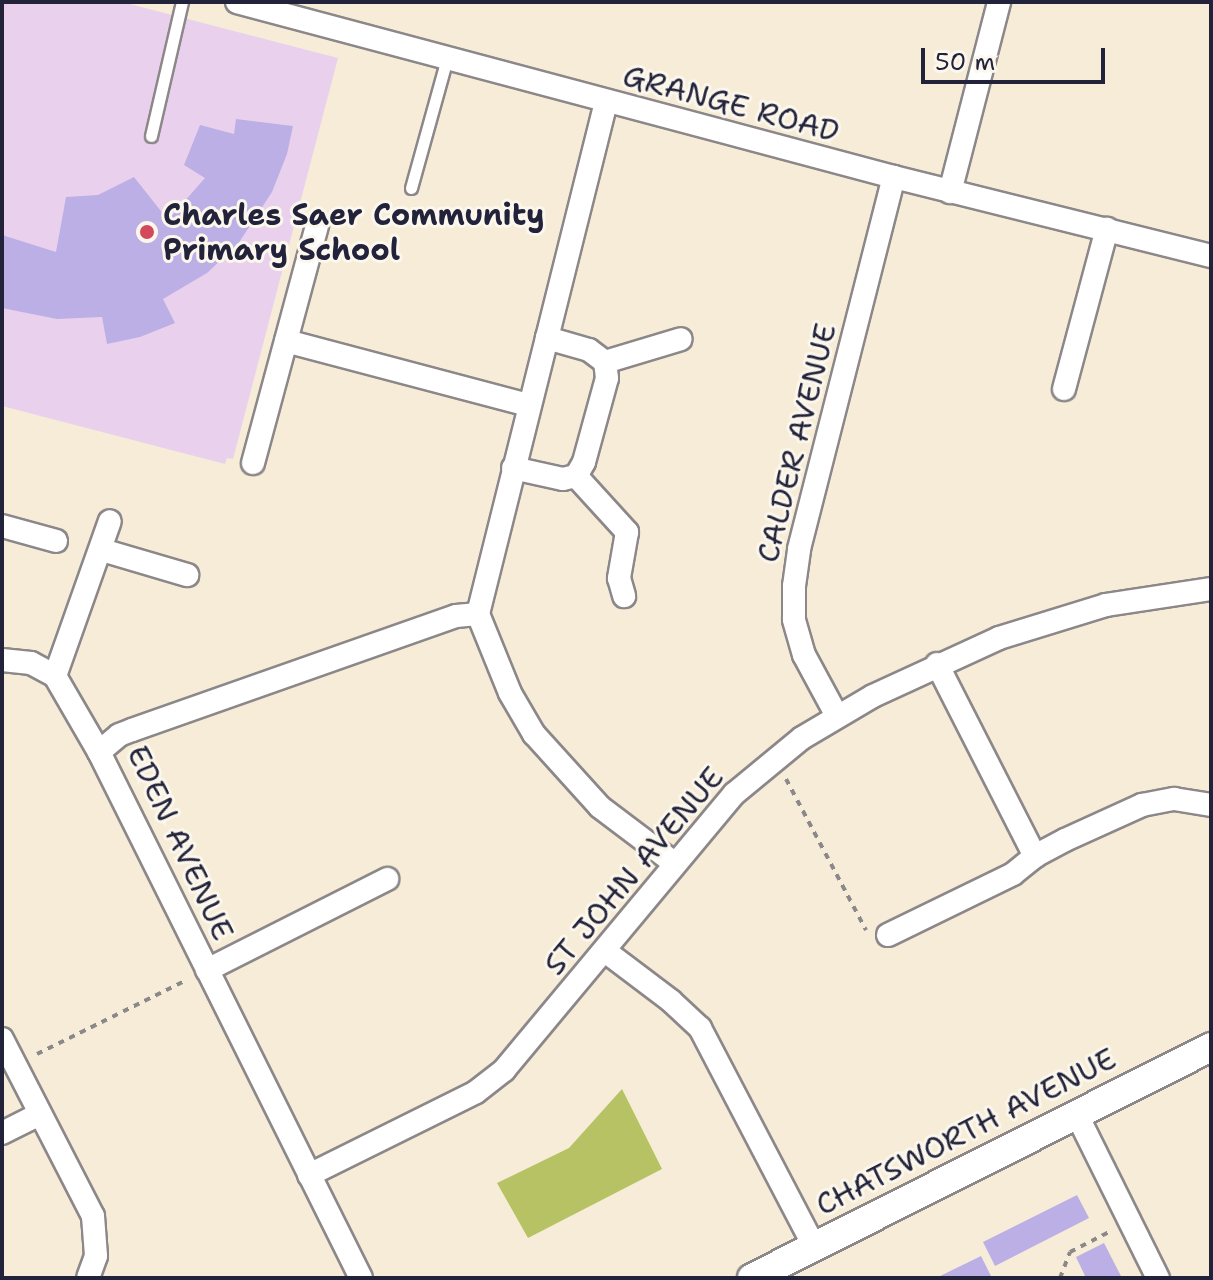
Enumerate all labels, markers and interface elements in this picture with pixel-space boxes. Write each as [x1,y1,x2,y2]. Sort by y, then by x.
scale bar [925,32,1109,82]
text: 50 m [935,46,995,78]
street label: GRANGE ROAD [619,58,843,150]
place label: Charles Saer Community Primary School [163,197,544,268]
marker: Charles Saer Community Primary School [138,223,156,241]
street label: CALDER AVENUE [750,320,844,566]
street label: EDEN AVENUE [119,740,241,946]
street label: ST JOHN AVENUE [537,760,731,982]
street label: CHATSWORTH AVENUE [810,1041,1122,1223]

